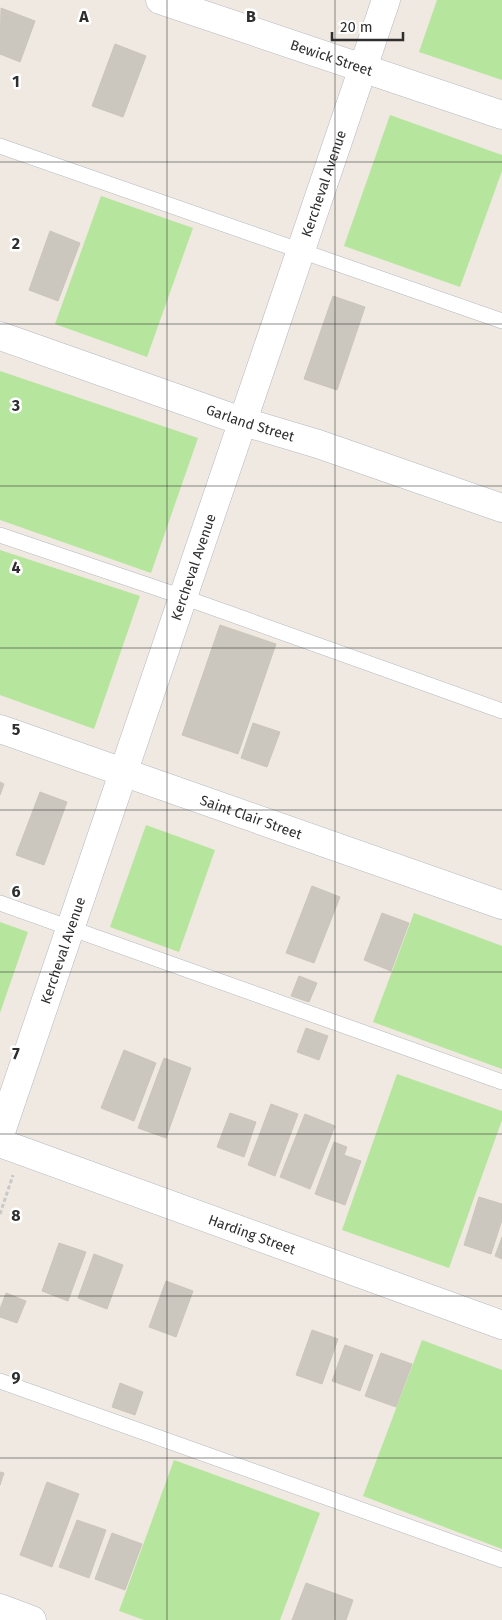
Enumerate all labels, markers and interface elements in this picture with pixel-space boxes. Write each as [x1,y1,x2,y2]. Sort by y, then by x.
text: A [78,7,89,26]
text: B [246,7,256,26]
scale bar [332,10,403,42]
text: 20 m [340,18,373,36]
street label: Bewick Street [288,36,376,80]
text: 1 [12,72,20,91]
street label: Kercheval Avenue [298,128,350,239]
text: 2 [12,234,20,253]
text: 3 [11,396,20,415]
street label: Garland Street [204,401,297,446]
street label: Kercheval Avenue [168,511,220,623]
text: 4 [11,558,21,577]
text: 5 [12,720,21,739]
street label: Saint Clair Street [198,792,305,843]
text: 6 [11,882,21,901]
street label: Kercheval Avenue [37,895,89,1006]
text: 7 [12,1044,20,1063]
text: 8 [11,1206,21,1225]
street label: Harding Street [206,1211,299,1259]
text: 9 [12,1368,21,1387]

